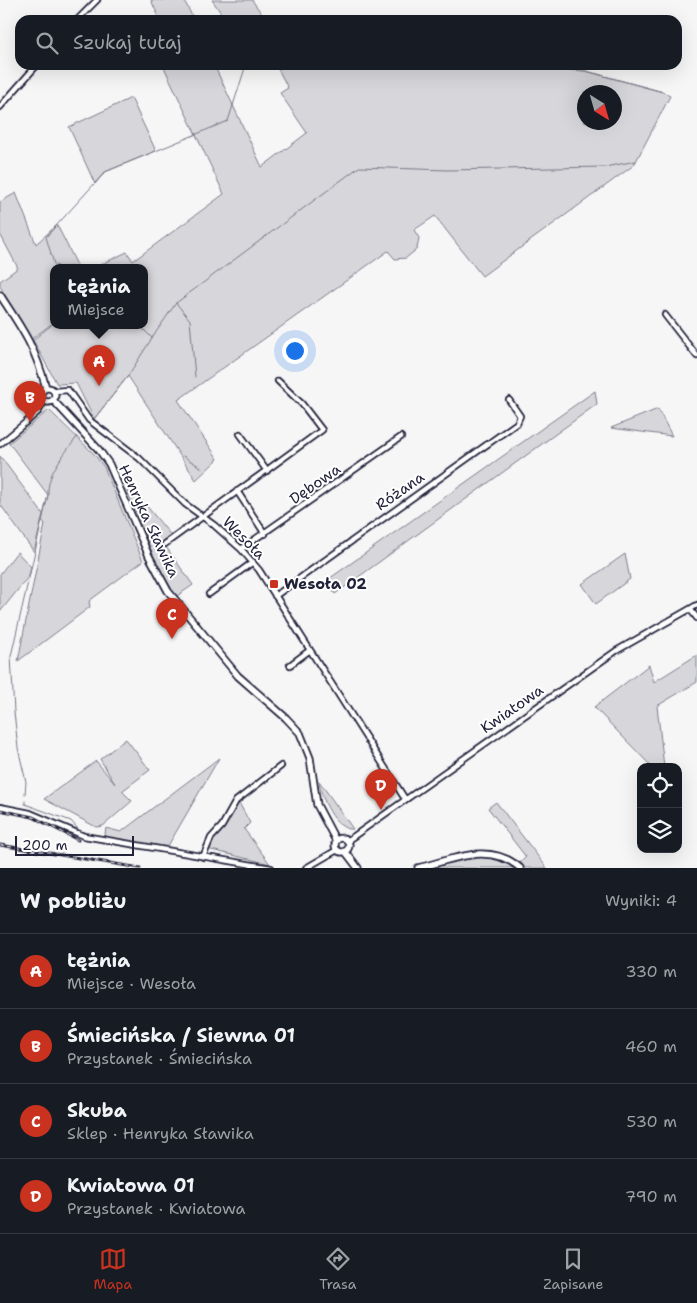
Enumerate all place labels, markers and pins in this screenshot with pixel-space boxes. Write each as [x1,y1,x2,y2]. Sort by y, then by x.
pin: A [83,345,115,386]
pin: B [14,381,46,422]
place label: Wesoła 02 [284,574,367,594]
marker: Wesoła 02 [268,578,280,590]
pin: C [156,598,188,639]
pin: D [365,769,397,810]

